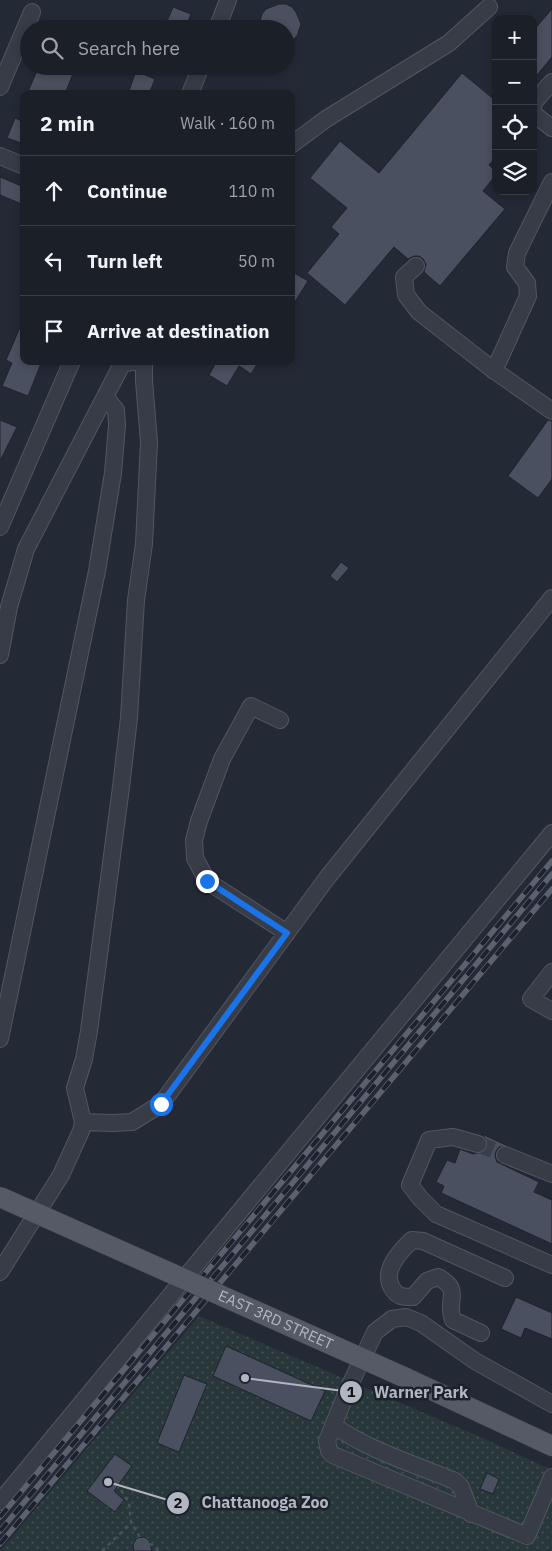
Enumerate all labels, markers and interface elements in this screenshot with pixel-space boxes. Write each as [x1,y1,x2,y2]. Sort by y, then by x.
map controls [492,15,537,195]
button: + [492,15,537,60]
search box [20,20,295,75]
icon: search [38,34,66,62]
text: Search here [78,36,180,60]
button: − [492,60,537,105]
button: locate [492,105,537,150]
text: 2 min [40,109,95,137]
text: Walk · 160 m [180,113,275,133]
button: layers [492,150,537,195]
icon: ahead [40,177,68,205]
text: Continue [87,179,167,203]
text: 110 m [228,181,275,201]
icon: left [40,247,68,275]
text: Turn left [87,249,163,273]
text: 50 m [238,251,275,271]
icon: arrive [40,317,68,345]
text: Arrive at destination [87,319,270,343]
route end [196,870,219,893]
route start [150,1093,173,1116]
street label: EAST 3RD STREET [215,1286,337,1354]
callout: Warner Park [339,1377,478,1408]
text: 1 [346,1382,356,1401]
text: Warner Park [374,1382,469,1402]
callout: Chattanooga Zoo [166,1487,338,1518]
text: Chattanooga Zoo [201,1492,329,1512]
text: 2 [173,1493,183,1512]

